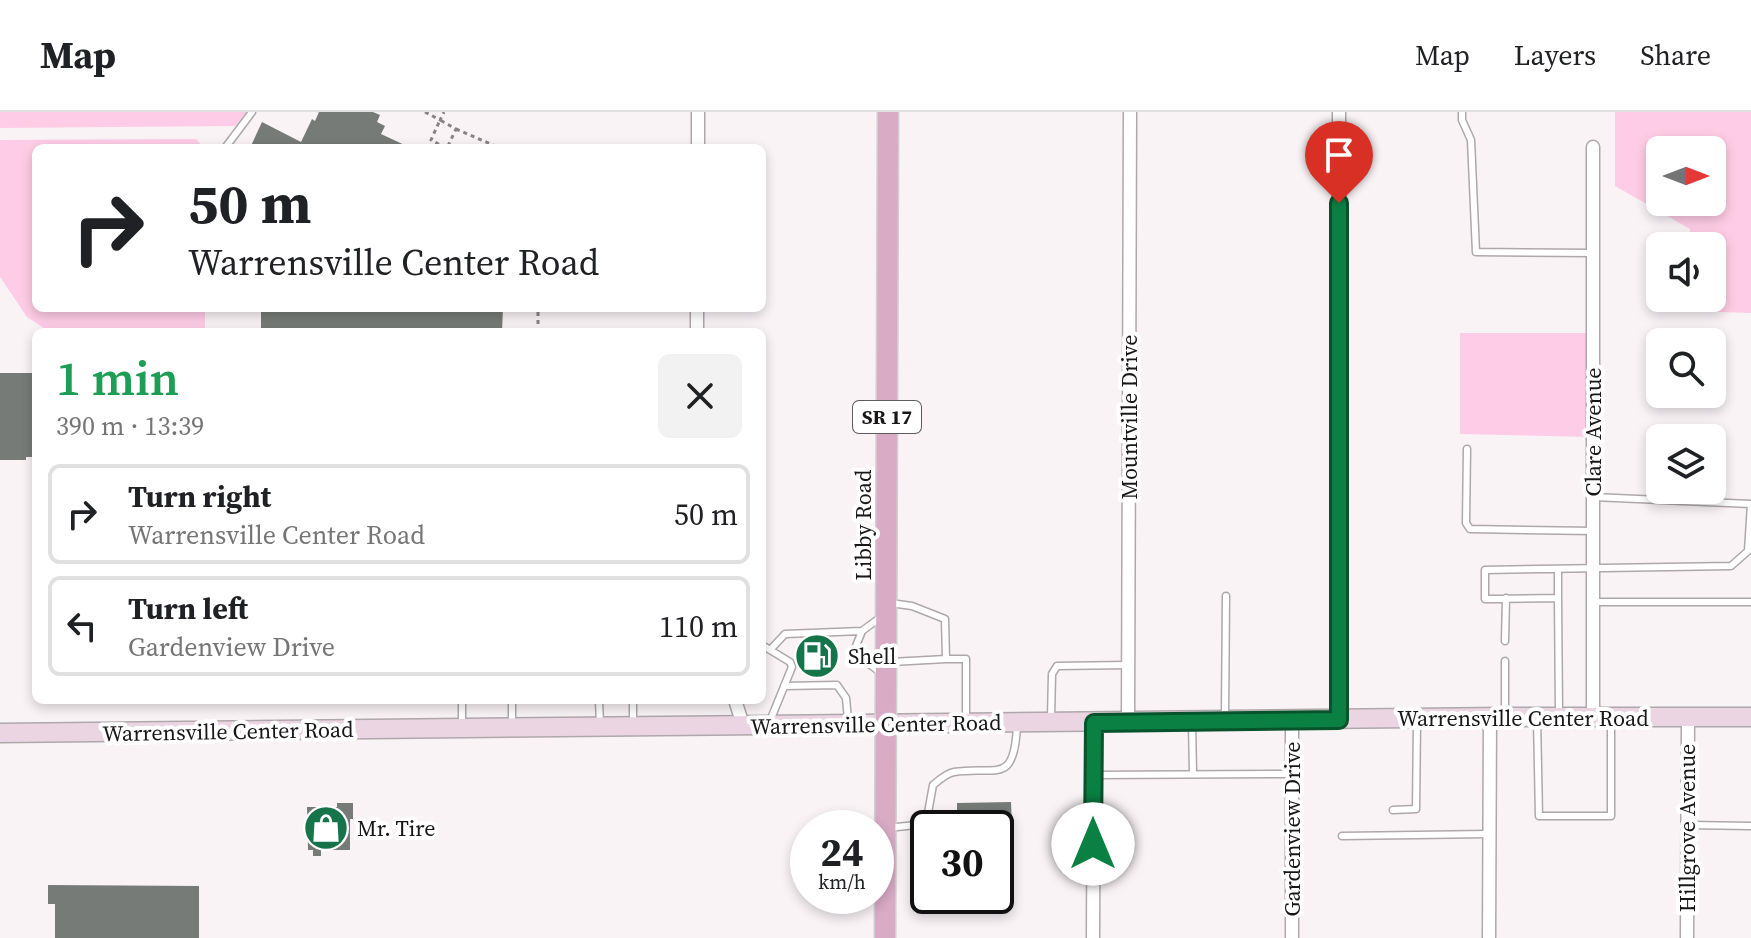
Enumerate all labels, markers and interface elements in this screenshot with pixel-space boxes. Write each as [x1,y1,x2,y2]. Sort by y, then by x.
text: Map [40,29,116,81]
text: Map [1415,36,1470,74]
text: Layers [1514,36,1596,74]
text: Share [1640,36,1711,74]
pin [1305,121,1373,203]
icon: arrive [1317,133,1361,177]
north arrow [1646,136,1726,216]
map controls [1646,136,1726,504]
text: 50 m [188,165,311,242]
icon: right [56,176,160,280]
button: sound [1646,232,1726,312]
text: Warrensville Center Road [188,238,599,287]
button: search [1646,328,1726,408]
street label: Mountville Drive [1114,335,1144,499]
text: 1 min [56,345,179,411]
button: close [658,354,742,438]
street label: Clare Avenue [1578,368,1608,496]
road number: SR 17 [853,401,921,433]
text: 390 m · 13:39 [56,408,204,444]
button: layers [1646,424,1726,504]
street label: Libby Road [848,469,878,580]
text: Turn right [128,476,271,517]
icon: right [60,492,104,536]
text: 50 m [674,494,738,535]
text: Warrensville Center Road [128,517,425,553]
text: Turn left [128,588,248,629]
icon: left [60,604,104,648]
text: 110 m [659,606,738,647]
text: Gardenview Drive [128,629,335,665]
fuel station icon: Shell [793,632,841,680]
place label: Shell [848,641,896,671]
street label: Warrensville Center Road [1397,703,1649,733]
street label: Warrensville Center Road [750,707,1002,741]
street label: Warrensville Center Road [102,714,354,748]
street label: Gardenview Drive [1277,741,1307,917]
street label: Hillgrove Avenue [1672,744,1702,912]
position arrow [1051,802,1135,886]
shop icon: Mr. Tire [302,804,350,852]
speed limit sign: 30 [910,810,1014,914]
place label: Mr. Tire [357,813,436,843]
text: 24 [820,825,864,879]
text: km/h [818,868,866,896]

